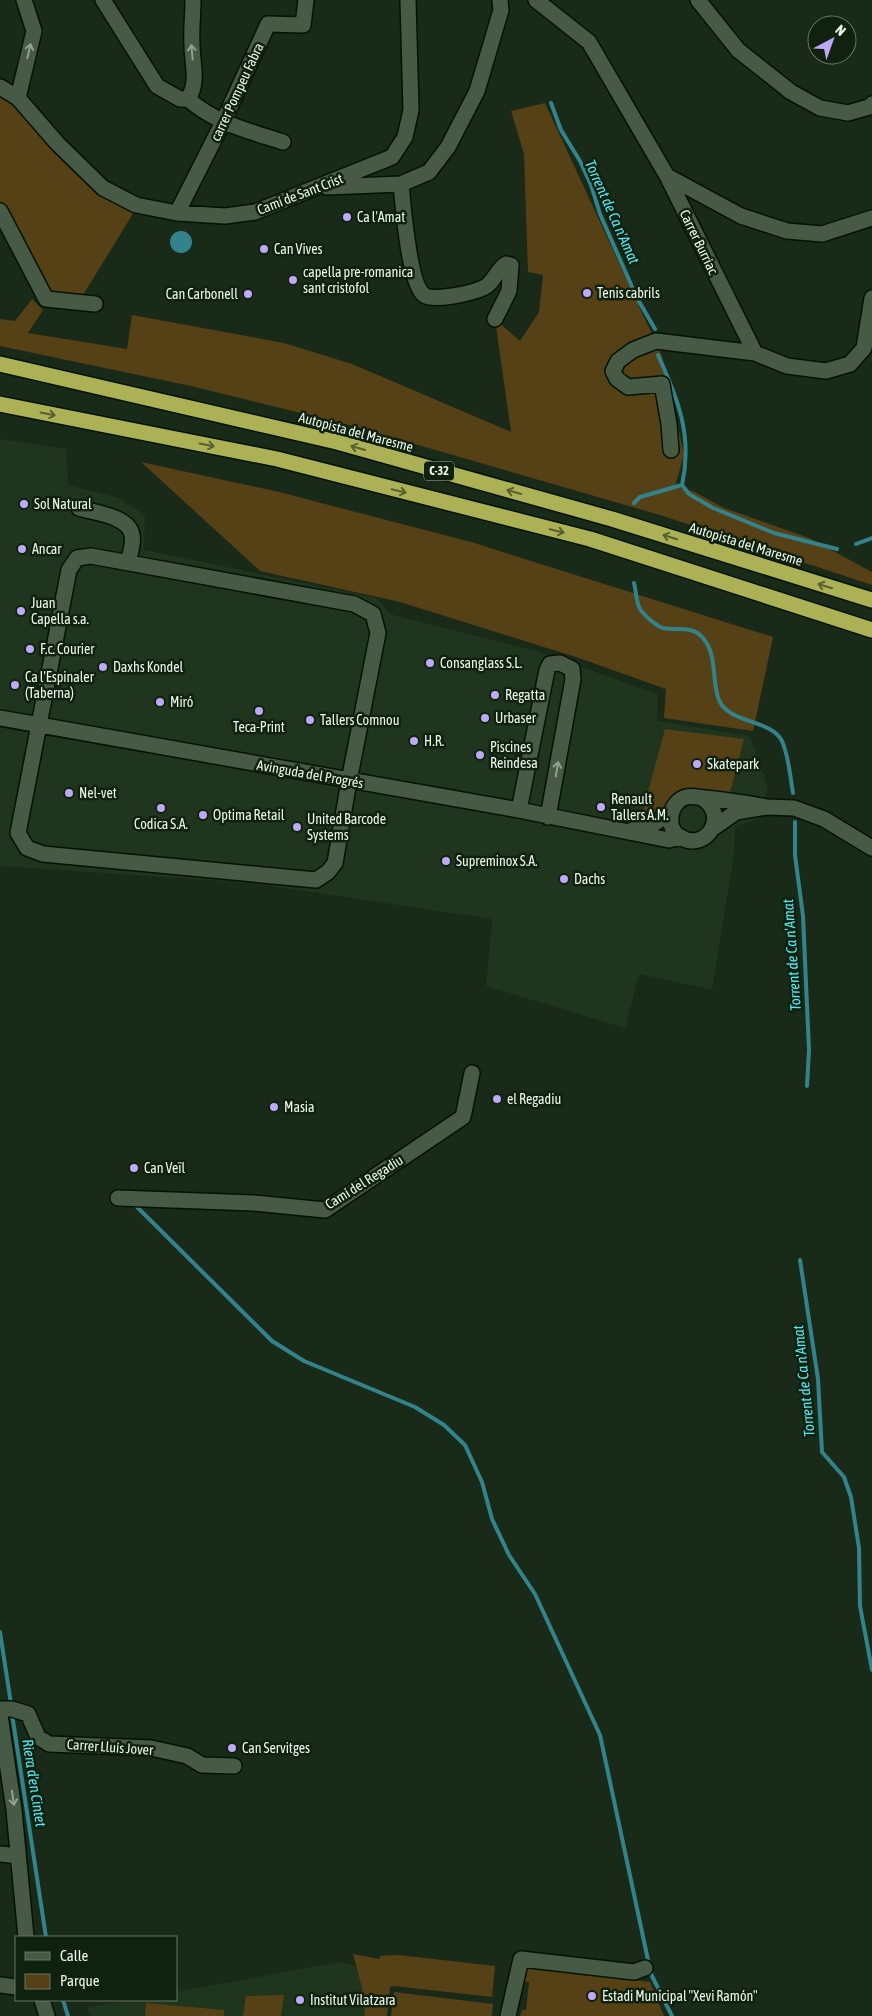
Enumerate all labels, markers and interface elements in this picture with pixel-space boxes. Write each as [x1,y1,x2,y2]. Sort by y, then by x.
north arrow [807,15,857,65]
text: N [832,21,849,39]
street label: carrer Pompeu Fabra [207,40,267,144]
one-way arrow [25,43,34,59]
one-way arrow [188,44,197,60]
water label: Torrent de Ca n'Amat [582,157,643,267]
street label: Camí de Sant Crist [255,170,345,218]
street label: Carrer Burriac [676,207,722,278]
place label: Ca l'Amat [357,209,405,225]
marker: Ca l'Amat [341,211,353,223]
place label: Can Vives [274,241,323,257]
marker: Can Vives [258,243,270,255]
place label: capella pre-romanica sant cristofol [303,264,413,296]
marker: capella pre-romanica sant cristofol [287,274,299,286]
place label: Tenis cabrils [597,285,660,301]
place label: Can Carbonell [166,286,238,302]
marker: Tenis cabrils [581,287,593,299]
marker: Can Carbonell [242,288,254,300]
one-way arrow [39,409,55,419]
street label: Autopista del Maresme [297,409,415,455]
one-way arrow [199,441,215,451]
one-way arrow [350,443,366,452]
road number: C-32 [424,462,454,481]
one-way arrow [391,486,407,496]
one-way arrow [507,486,523,496]
place label: Sol Natural [34,496,92,512]
marker: Sol Natural [18,498,30,510]
street label: Autopista del Maresme [687,519,805,569]
one-way arrow [548,527,564,536]
one-way arrow [663,532,679,542]
place label: Ancar [32,541,62,557]
marker: Ancar [16,543,28,555]
one-way arrow [818,580,834,590]
place label: Juan Capella s.a. [31,595,89,627]
marker: Juan Capella s.a. [15,605,27,617]
place label: F.c. Courier [40,641,95,657]
marker: F.c. Courier [24,643,36,655]
place label: Consanglass S.L. [440,655,522,671]
marker: Consanglass S.L. [424,657,436,669]
place label: Daxhs Kondel [113,659,184,675]
marker: Daxhs Kondel [97,661,109,673]
place label: Ca l'Espinaler (Taberna) [25,669,95,701]
marker: Ca l'Espinaler (Taberna) [9,679,21,691]
place label: Regatta [505,687,545,703]
marker: Regatta [489,689,501,701]
place label: Miró [170,694,193,710]
marker: Miró [154,696,166,708]
marker: Teca-Print [253,705,265,717]
place label: Urbaser [495,710,537,726]
place label: Tallers Comnou [320,712,399,728]
marker: Urbaser [479,712,491,724]
marker: Tallers Comnou [304,714,316,726]
place label: Teca-Print [233,719,285,735]
place label: H.R. [424,733,444,749]
marker: H.R. [408,735,420,747]
place label: Piscines Reindesa [490,739,538,771]
marker: Piscines Reindesa [474,749,486,761]
place label: Skatepark [707,756,759,772]
street label: Avinguda del Progrés [255,757,365,791]
marker: Skatepark [691,758,703,770]
one-way arrow [552,761,562,777]
place label: Nel-vet [79,785,117,801]
marker: Nel-vet [63,787,75,799]
place label: Renault Tallers A.M. [611,791,669,823]
marker: Renault Tallers A.M. [595,801,607,813]
marker: Codica S.A. [155,802,167,814]
place label: Optima Retail [213,807,285,823]
marker: Optima Retail [197,809,209,821]
place label: United Barcode Systems [307,811,386,843]
place label: Codica S.A. [134,816,188,832]
marker: United Barcode Systems [291,821,303,833]
place label: Supreminox S.A. [456,853,538,869]
marker: Supreminox S.A. [440,855,452,867]
place label: Dachs [574,871,605,887]
marker: Dachs [558,873,570,885]
water label: Torrent de Ca n'Amat [779,898,804,1012]
place label: el Regadiu [507,1091,561,1107]
marker: el Regadiu [491,1093,503,1105]
place label: Masia [284,1099,315,1115]
marker: Masia [268,1101,280,1113]
street label: Camí del Regadiu [322,1152,406,1212]
place label: Can Veïl [144,1160,186,1176]
marker: Can Veïl [128,1162,140,1174]
water label: Torrent de Ca n'Amat [789,1324,818,1438]
street label: Carrer Lluís Jover [66,1736,155,1758]
water label: Riera d'en Cintet [19,1738,50,1829]
place label: Can Servitges [242,1740,310,1756]
marker: Can Servitges [226,1742,238,1754]
one-way arrow [8,1790,18,1806]
legend [15,1936,178,2001]
text: Calle [60,1947,89,1964]
text: Parque [60,1972,100,1989]
place label: Estadi Municipal "Xevi Ramón" [602,1988,758,2004]
marker: Estadi Municipal "Xevi Ramón" [586,1990,598,2002]
place label: Institut Vilatzara [310,1992,396,2008]
marker: Institut Vilatzara [294,1994,306,2006]

